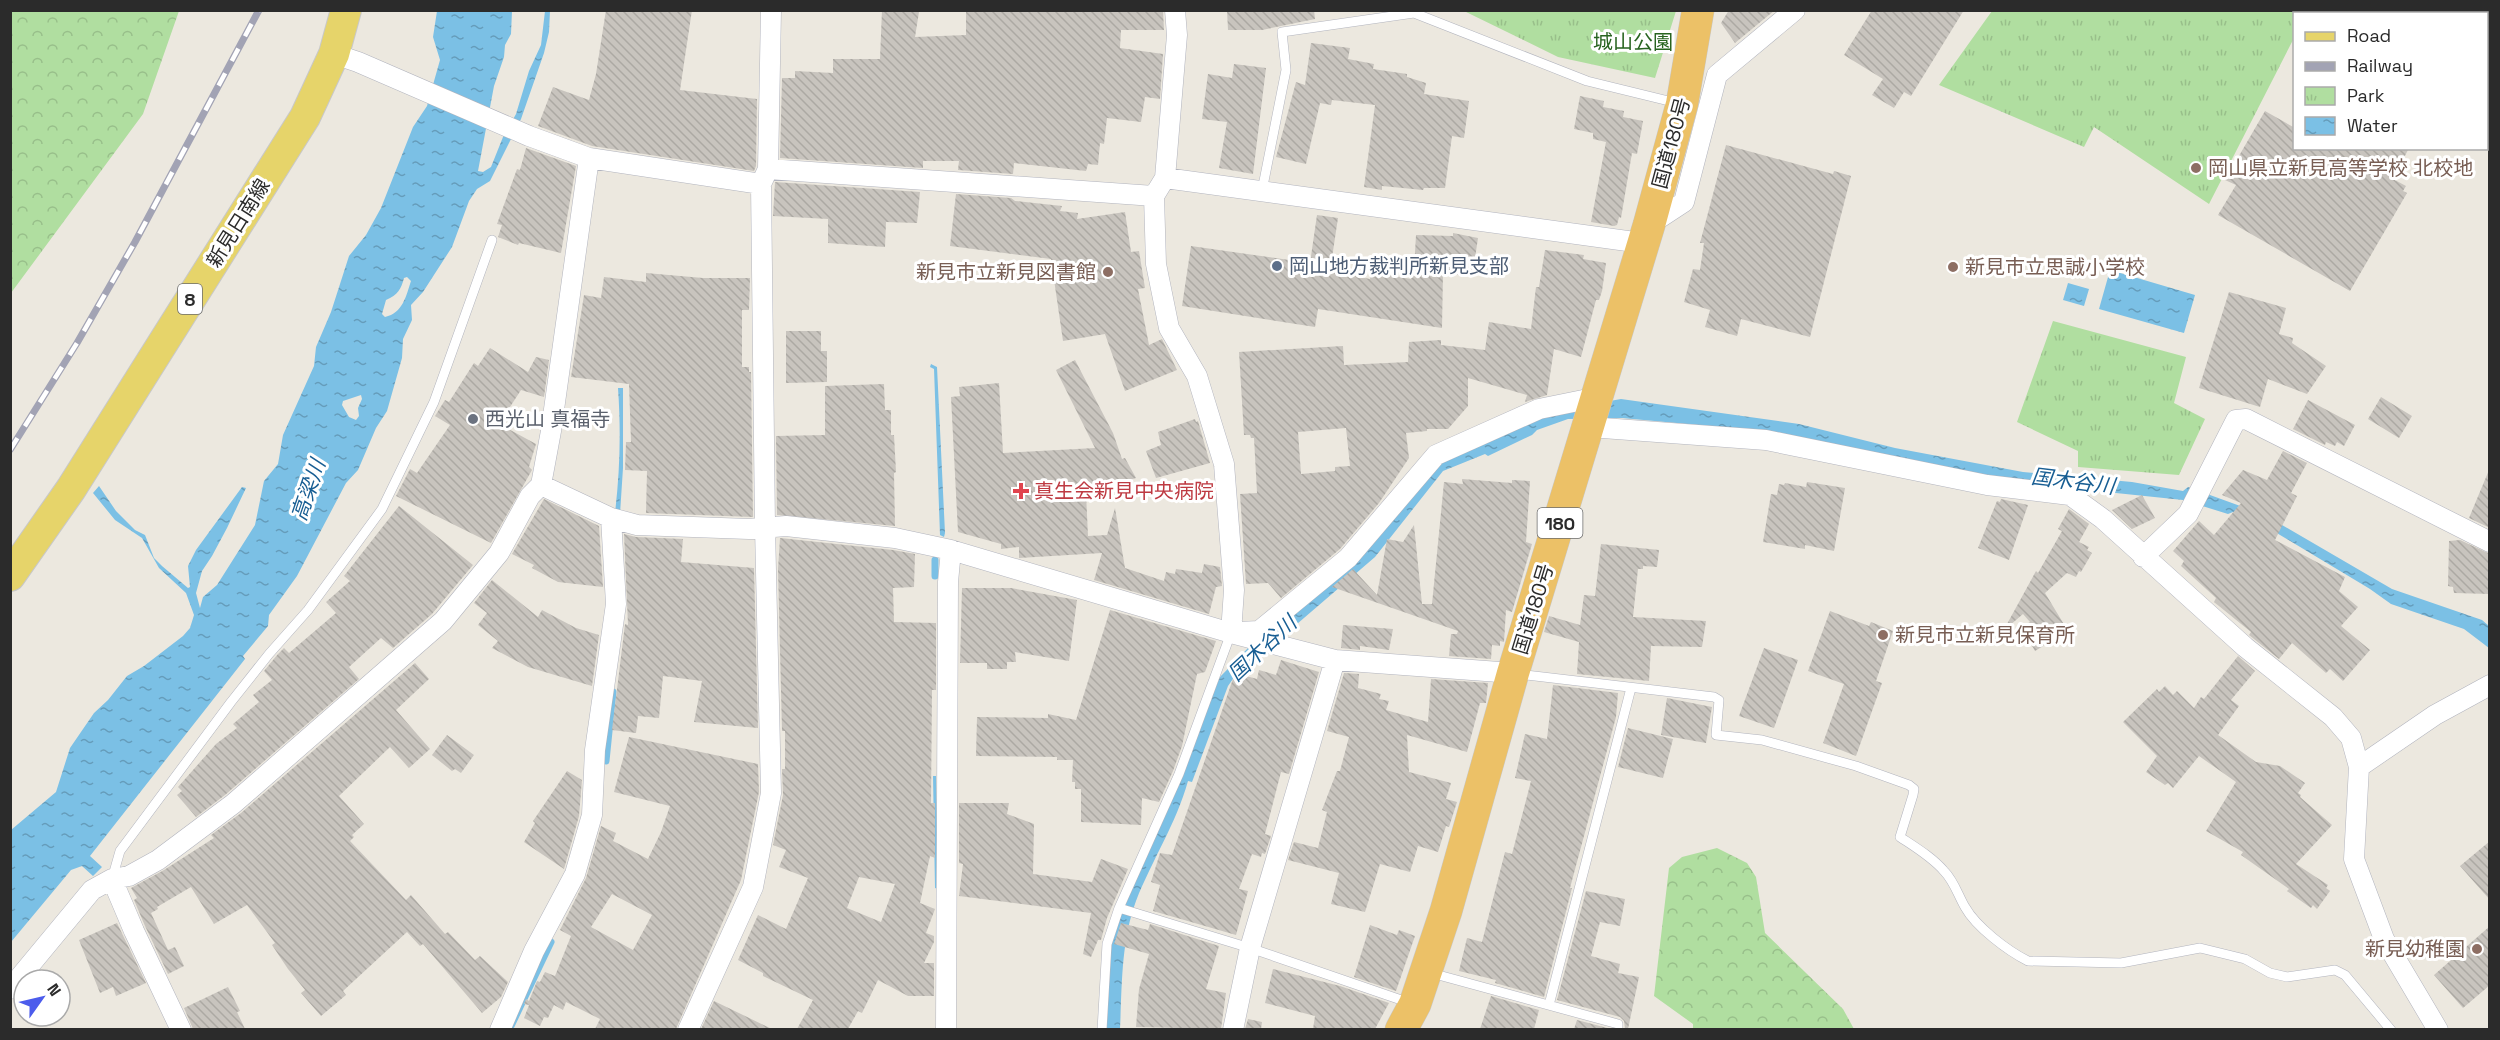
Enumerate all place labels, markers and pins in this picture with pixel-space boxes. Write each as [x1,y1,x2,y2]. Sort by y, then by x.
place label: 岡山県立新見高等学校 北校地 [2208,155,2473,181]
marker: 岡山県立新見高等学校 北校地 [2189,161,2203,175]
place label: 岡山地方裁判所新見支部 [1289,253,1509,279]
place label: 新見市立思誠小学校 [1965,254,2145,280]
place label: 新見市立新見図書館 [916,259,1096,285]
marker: 岡山地方裁判所新見支部 [1270,259,1284,273]
marker: 新見市立思誠小学校 [1946,260,1960,274]
marker: 新見市立新見図書館 [1101,265,1115,279]
place label: 西光山 真福寺 [485,406,610,432]
marker: 西光山 真福寺 [466,412,480,426]
place label: 真生会新見中央病院 [1034,478,1214,504]
marker: 真生会新見中央病院 [1012,482,1030,500]
place label: 新見市立新見保育所 [1895,622,2075,648]
marker: 新見市立新見保育所 [1876,628,1890,642]
place label: 新見幼稚園 [2365,936,2465,962]
marker: 新見幼稚園 [2470,942,2484,956]

